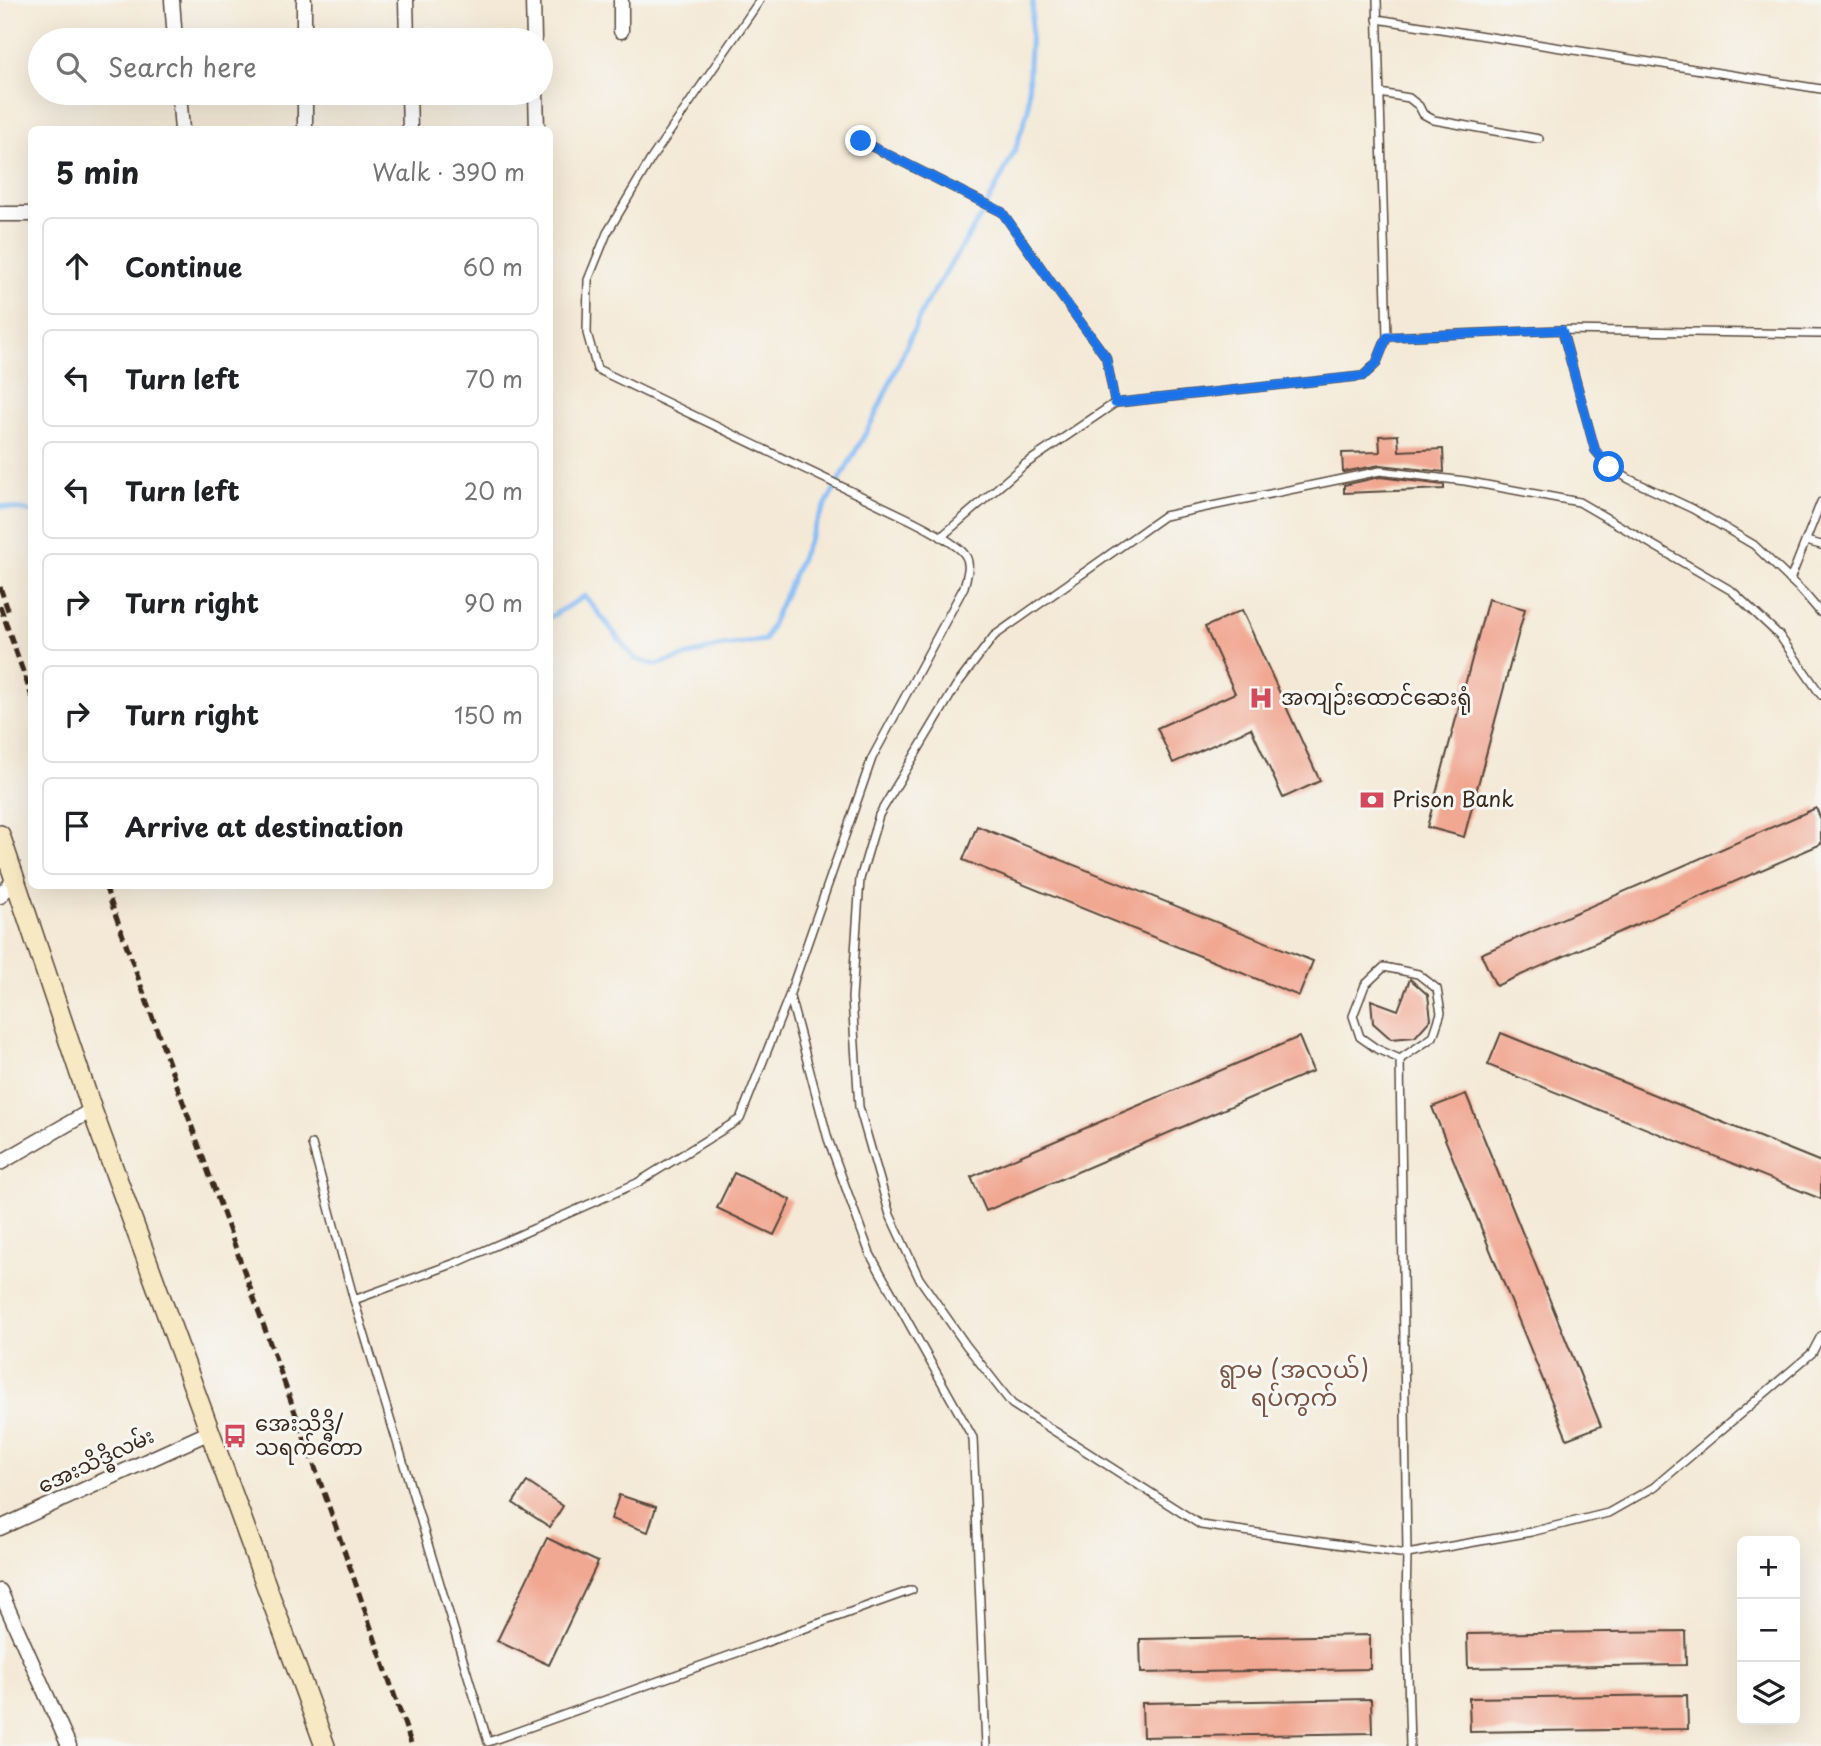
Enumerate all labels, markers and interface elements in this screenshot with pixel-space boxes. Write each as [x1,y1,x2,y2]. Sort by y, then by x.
search box [28,28,553,105]
text: Search here [108,47,257,86]
icon: search [52,48,90,86]
route end [845,125,876,156]
text: 5 min [56,149,139,194]
text: Walk · 390 m [372,154,525,189]
icon: ahead [58,247,96,285]
text: Continue [125,247,242,286]
text: 60 m [463,249,523,284]
icon: left [58,359,96,397]
text: Turn left [125,359,240,398]
text: 70 m [465,361,523,396]
route start [1593,451,1624,482]
icon: left [58,471,96,509]
text: Turn left [125,471,240,510]
text: 20 m [464,473,523,508]
icon: right [58,583,96,621]
text: Turn right [125,583,259,622]
text: 90 m [464,585,523,620]
place label: အကျဉ်းထောင်ဆေးရုံ [1281,680,1472,716]
hospital icon: အကျဉ်းထောင်ဆေးရုံ [1247,684,1275,712]
icon: right [58,695,96,733]
text: Turn right [125,695,259,734]
text: 150 m [454,697,523,732]
place label: Prison Bank [1392,782,1514,814]
bank icon: Prison Bank [1358,786,1386,814]
icon: arrive [58,807,96,845]
text: Arrive at destination [125,807,404,846]
district label: ရွာမ (အလယ်) ရပ်ကွက် [1219,1350,1369,1417]
place label: အေးသိဒ္ဓိ/ သရက်တော [255,1406,363,1465]
street label: အေးသိဒ္ဓိလမ်း [32,1418,160,1503]
bus stop icon: အေးသိဒ္ဓိ/ သရက်တော [221,1422,249,1450]
map controls [1737,1536,1800,1725]
button: + [1737,1536,1800,1599]
button: − [1737,1599,1800,1662]
button: layers [1737,1662,1800,1725]

